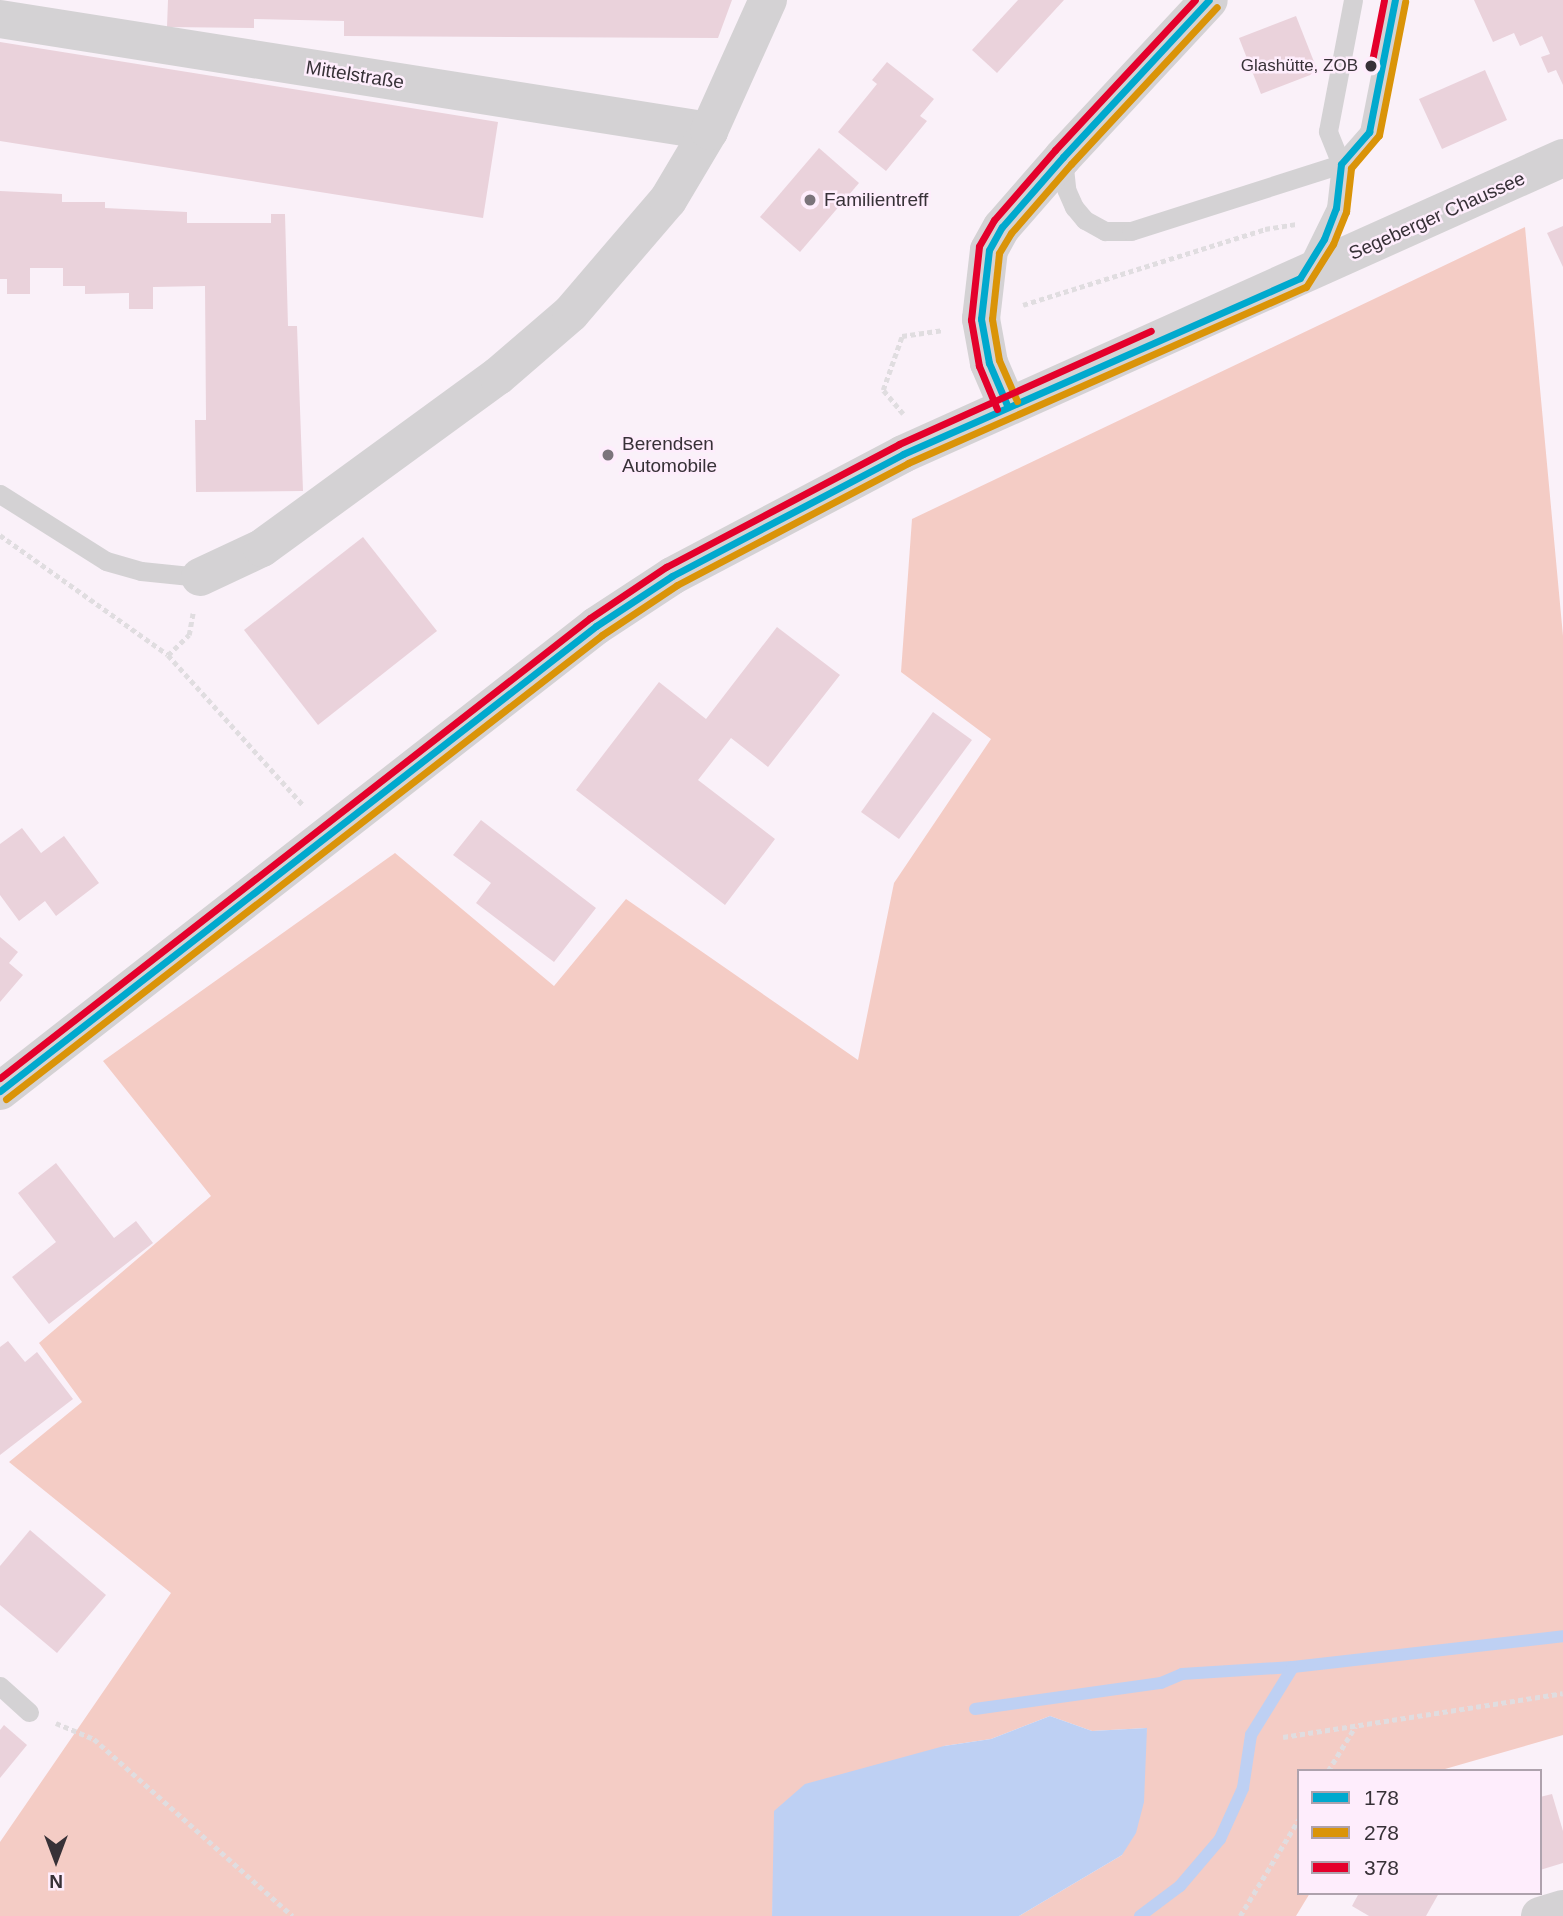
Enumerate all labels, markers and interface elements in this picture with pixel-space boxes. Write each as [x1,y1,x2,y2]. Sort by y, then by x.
street label: Mittelstraße [304,56,406,94]
place label: Glashütte, ZOB [1241,56,1358,76]
marker: Glashütte, ZOB [1364,59,1378,73]
street label: Segeberger Chaussee [1346,167,1528,265]
place label: Familientreff [824,189,928,211]
marker: Familientreff [802,192,818,208]
place label: Berendsen Automobile [622,433,717,477]
marker: Berendsen Automobile [600,447,616,463]
legend [1297,1769,1542,1895]
text: 178 [1364,1786,1399,1809]
text: 278 [1364,1821,1399,1844]
north arrow [21,1825,91,1895]
text: 378 [1364,1856,1399,1879]
text: N [49,1871,63,1892]

